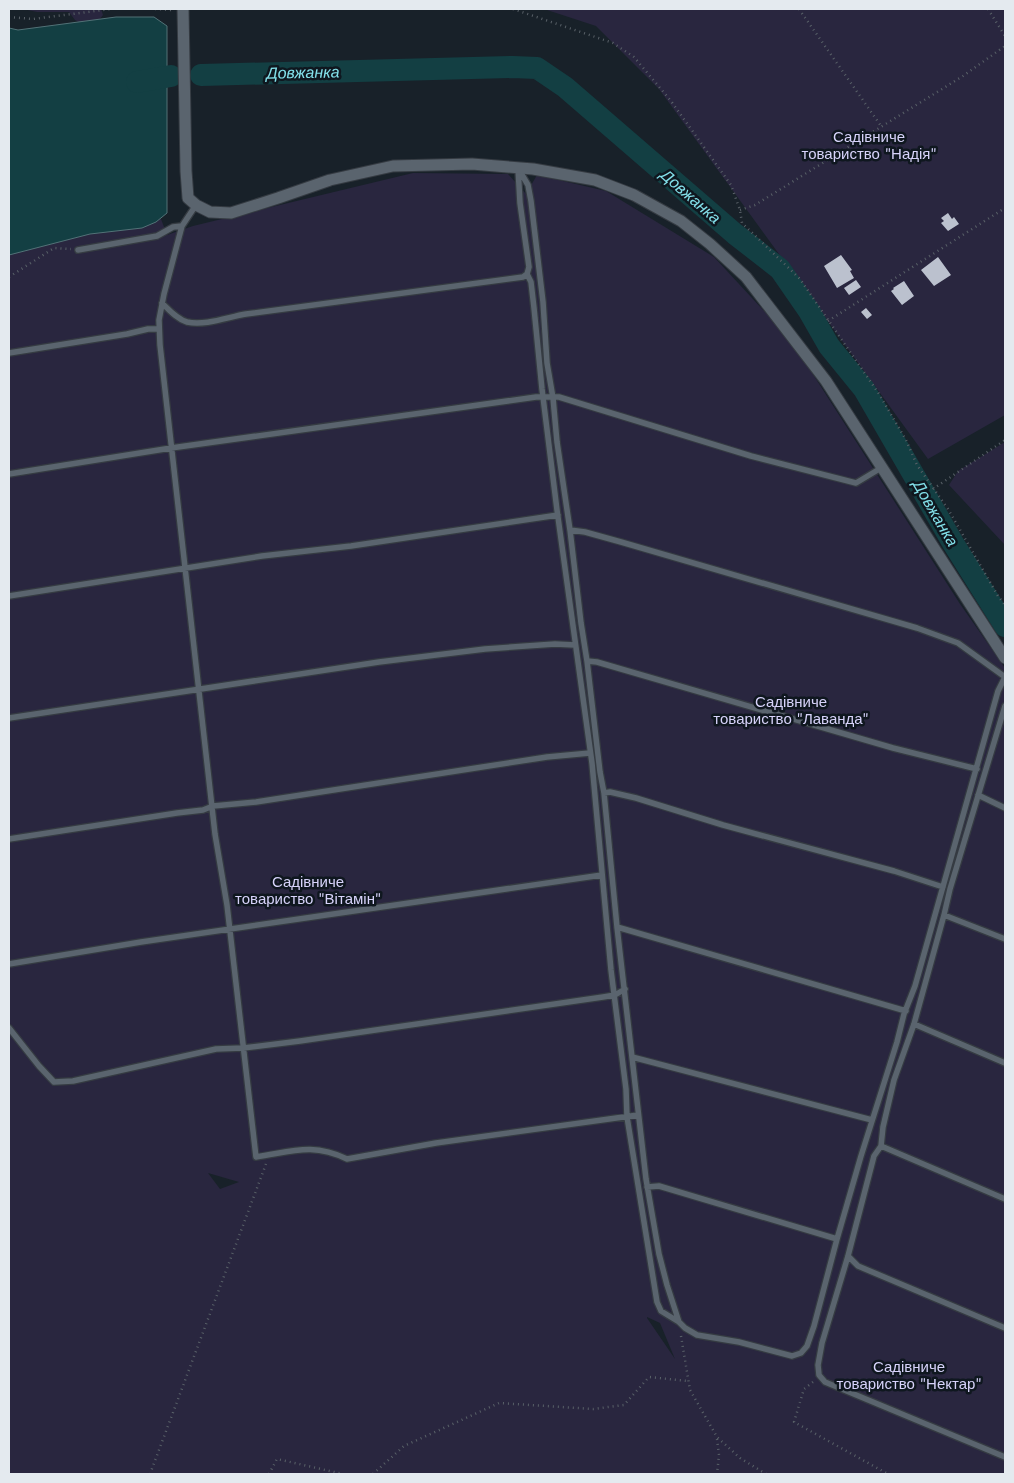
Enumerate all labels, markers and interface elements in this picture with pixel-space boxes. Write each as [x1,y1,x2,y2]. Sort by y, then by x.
water label: Довжанка [264,62,340,83]
park label: Садівниче товариство "Надія" [801,128,937,163]
water label: Довжанка [655,164,725,228]
water label: Довжанка [908,475,962,550]
park label: Садівниче товариство "Лаванда" [713,693,869,728]
park label: Садівниче товариство "Вітамін" [235,873,381,908]
park label: Садівниче товариство "Нектар" [837,1358,981,1393]

